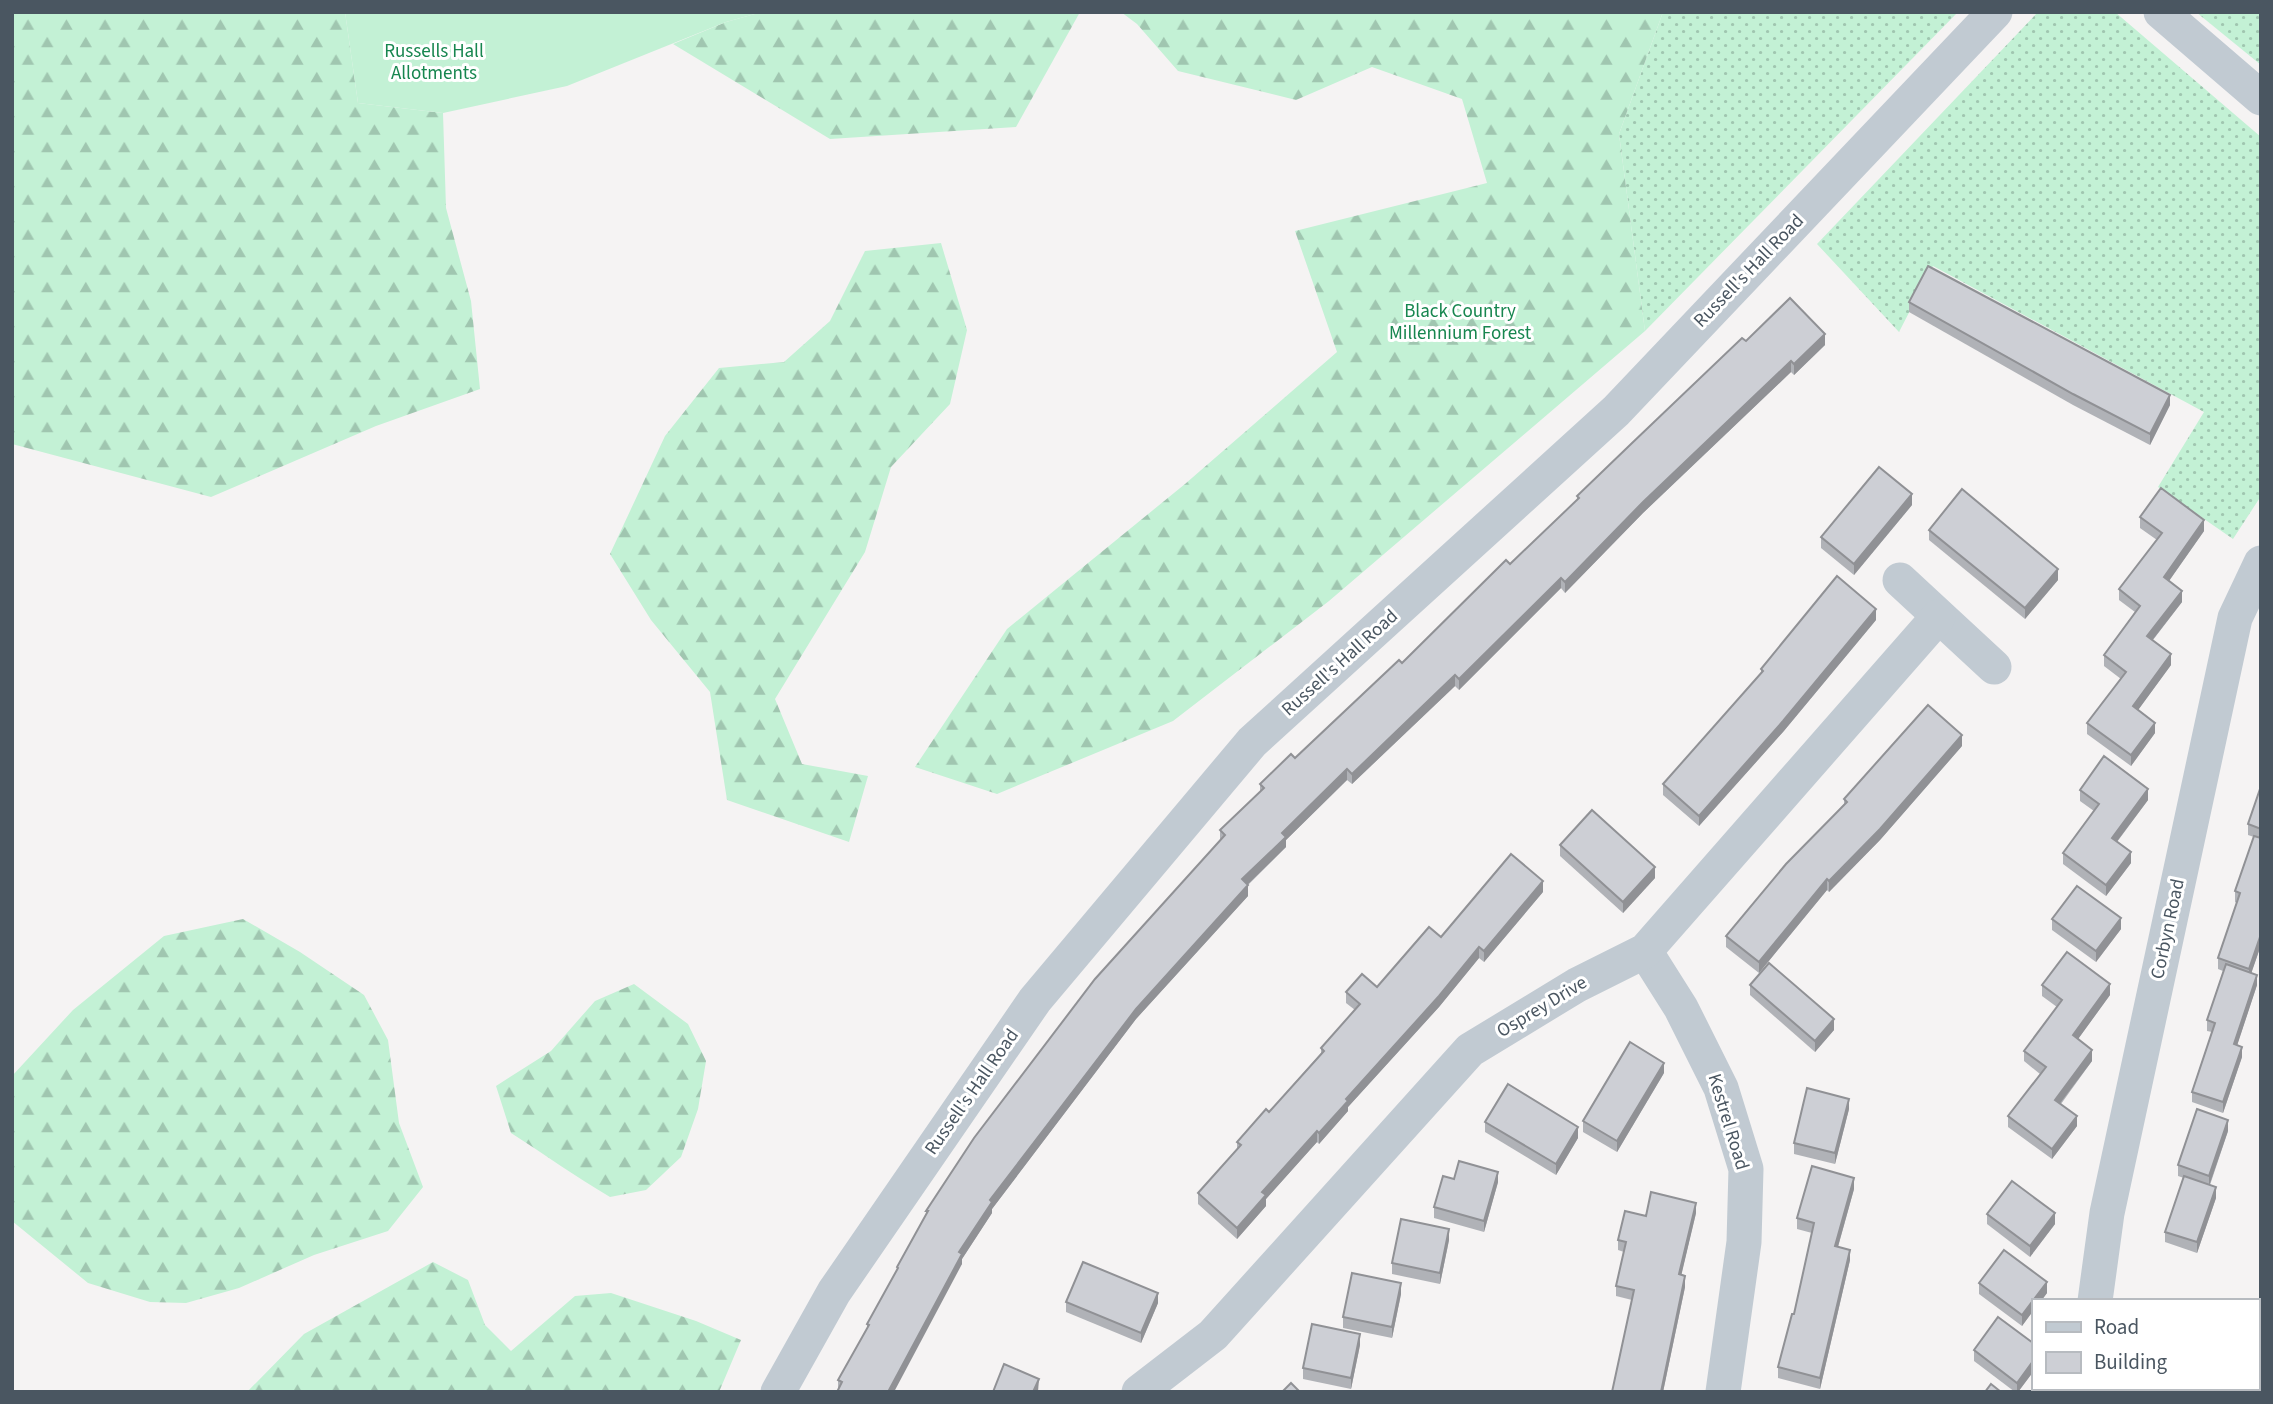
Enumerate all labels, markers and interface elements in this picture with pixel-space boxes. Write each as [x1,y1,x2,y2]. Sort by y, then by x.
park label: Russells Hall Allotments [384,38,484,87]
street label: Russell's Hall Road [1688,208,1810,334]
park label: Black Country Millennium Forest [1389,298,1532,347]
street label: Russell's Hall Road [1276,603,1404,723]
street label: Corbyn Road [2144,876,2192,982]
street label: Osprey Drive [1492,969,1592,1045]
street label: Russell's Hall Road [918,1023,1026,1161]
street label: Kestrel Road [1701,1070,1755,1174]
legend [2032,1299,2259,1390]
text: Road [2094,1312,2139,1342]
text: Building [2094,1347,2168,1377]

